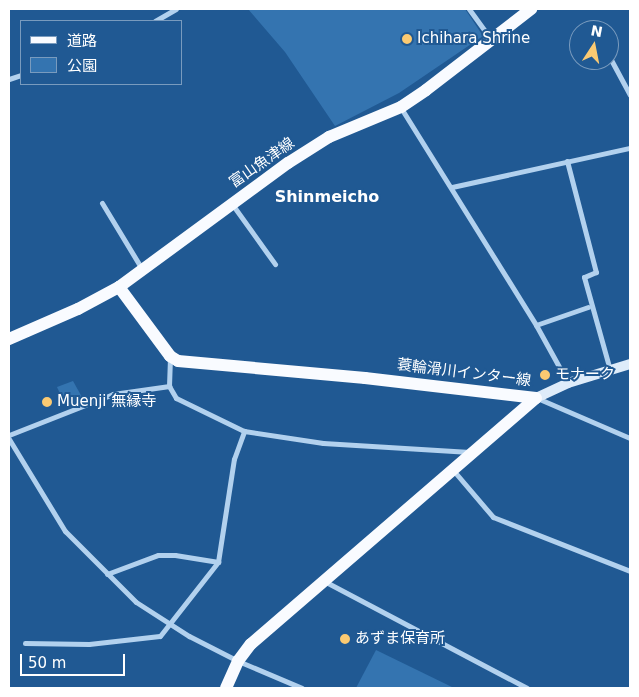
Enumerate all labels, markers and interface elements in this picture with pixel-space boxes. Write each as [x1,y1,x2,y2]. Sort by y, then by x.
legend [20,20,182,85]
north arrow [569,20,619,70]
text: N [589,22,604,40]
place label: Ichihara Shrine [417,30,530,48]
text: 道路 [67,32,97,50]
marker: Ichihara Shrine [401,33,413,45]
text: 公園 [67,57,97,75]
street label: 富山魚津線 [226,134,298,192]
district label: Shinmeicho [275,187,379,207]
street label: 蓑輪滑川インター線 [396,356,532,390]
place label: モナーク [555,366,615,384]
marker: モナーク [539,369,551,381]
place label: Muenji 無縁寺 [57,393,156,411]
marker: Muenji 無縁寺 [41,396,53,408]
place label: あずま保育所 [355,630,445,648]
marker: あずま保育所 [339,633,351,645]
scale bar [22,644,128,676]
text: 50 m [28,654,66,672]

